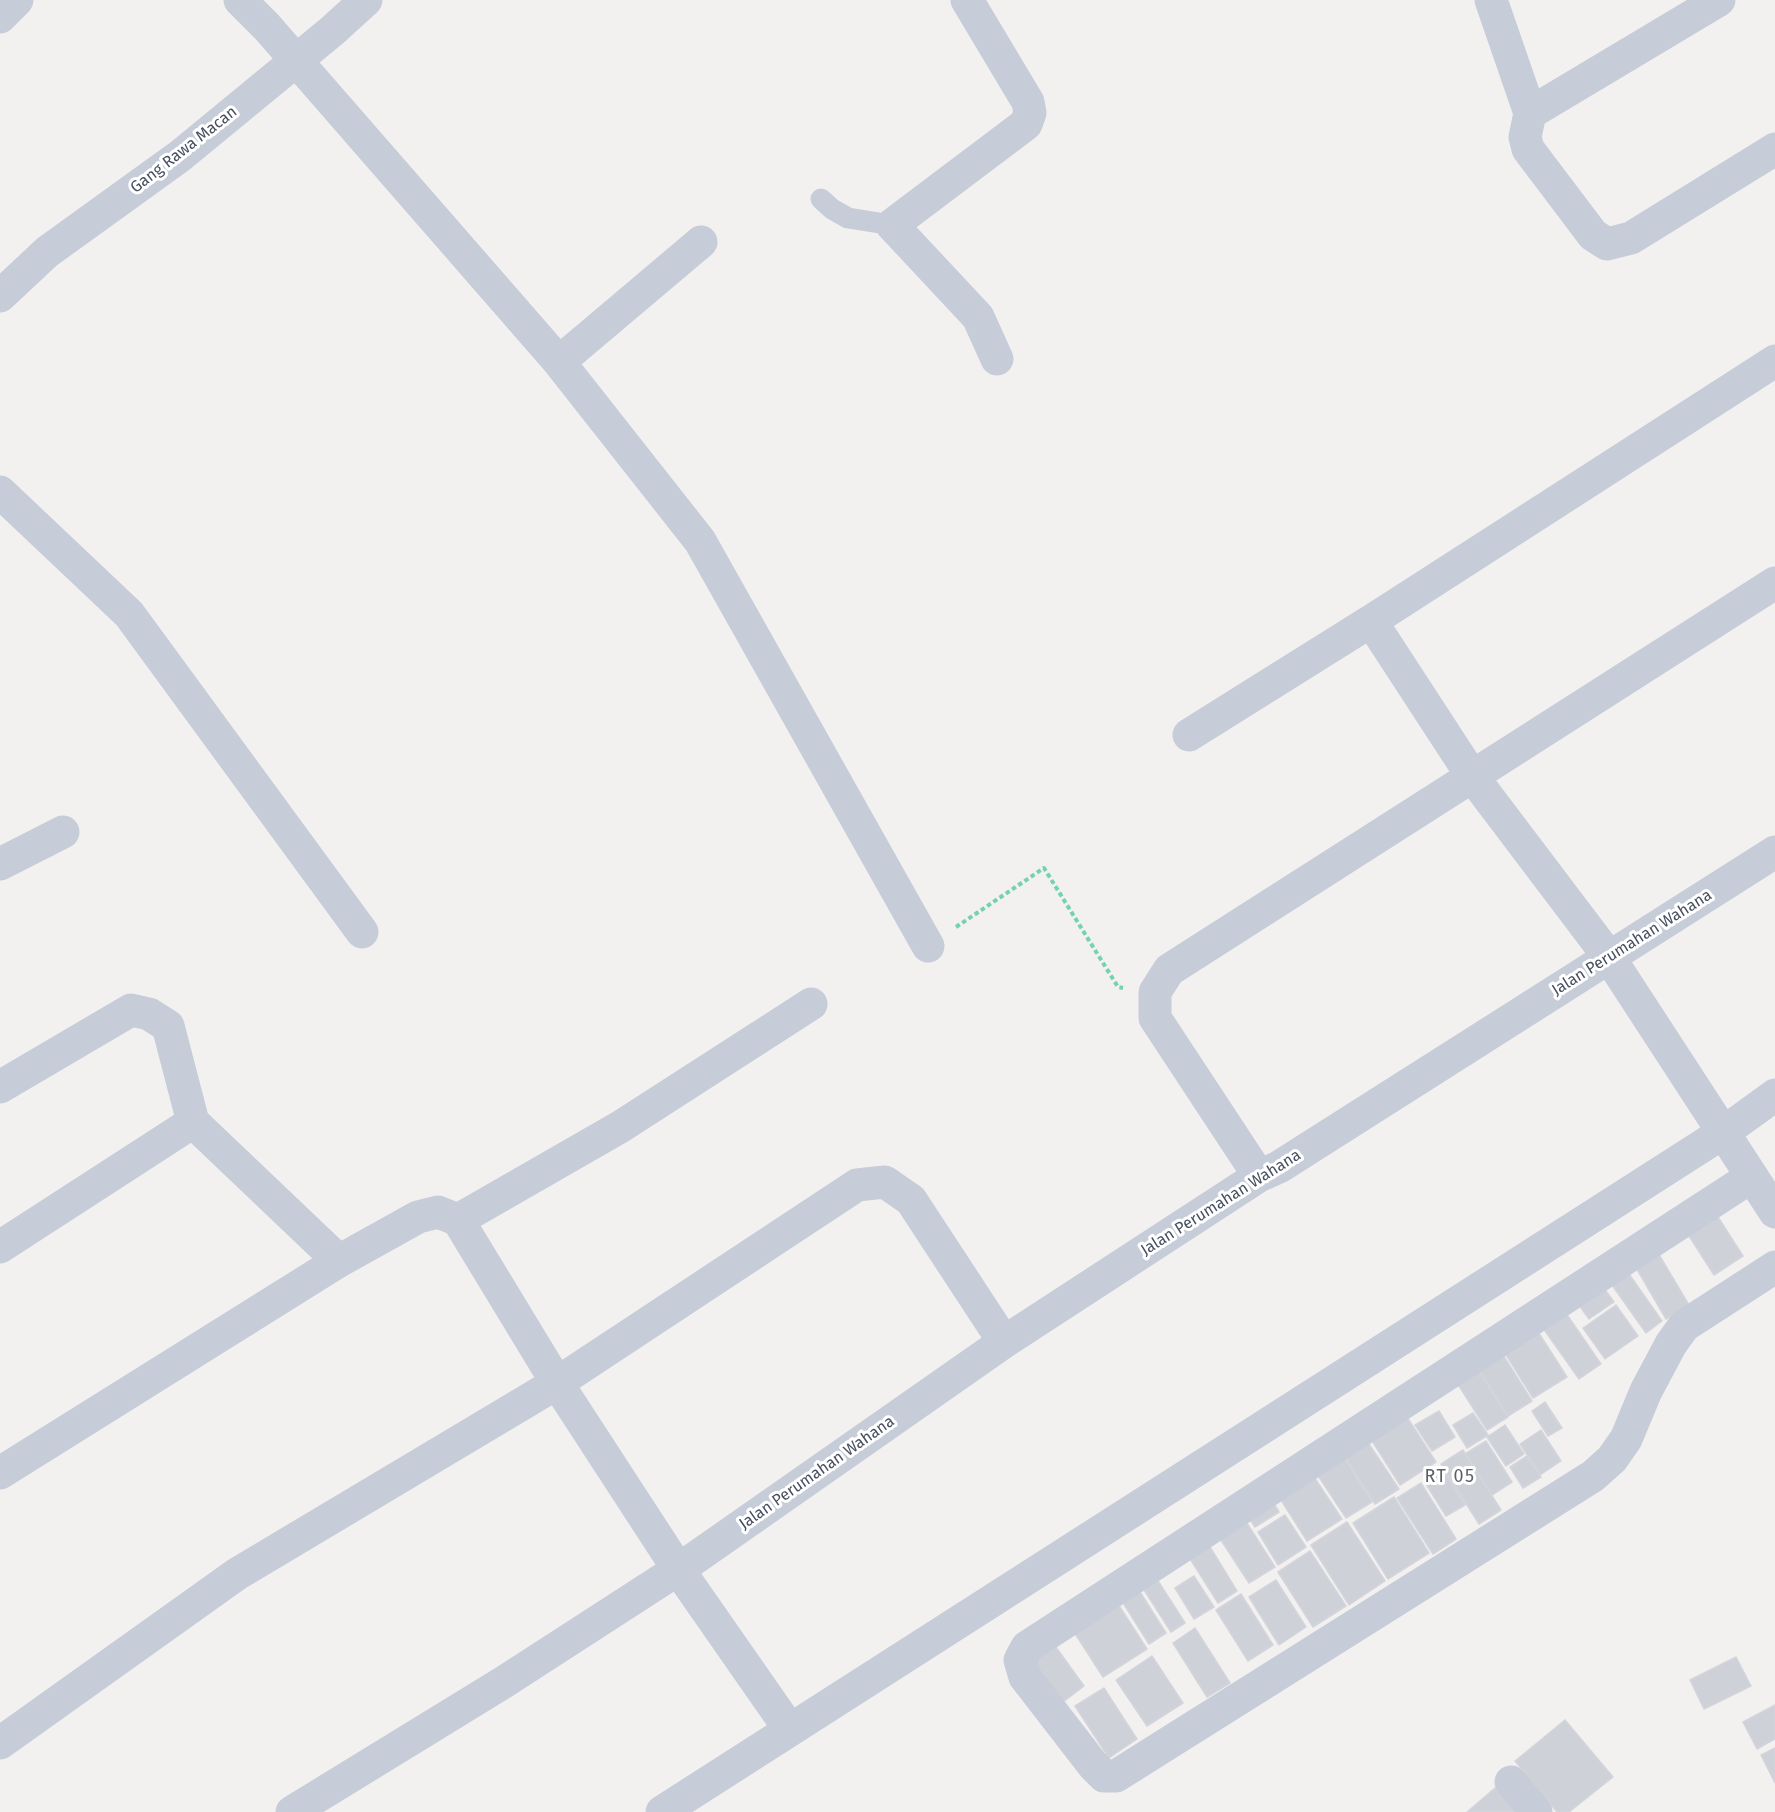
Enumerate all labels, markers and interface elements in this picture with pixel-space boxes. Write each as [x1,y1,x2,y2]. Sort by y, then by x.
street label: Gang Rawa Macan [127,102,241,198]
street label: Jalan Perumahan Wahana [1548,886,1716,1000]
street label: Jalan Perumahan Wahana [1137,1146,1305,1260]
street label: Jalan Perumahan Wahana [736,1412,898,1534]
district label: RT 05 [1424,1466,1476,1488]

